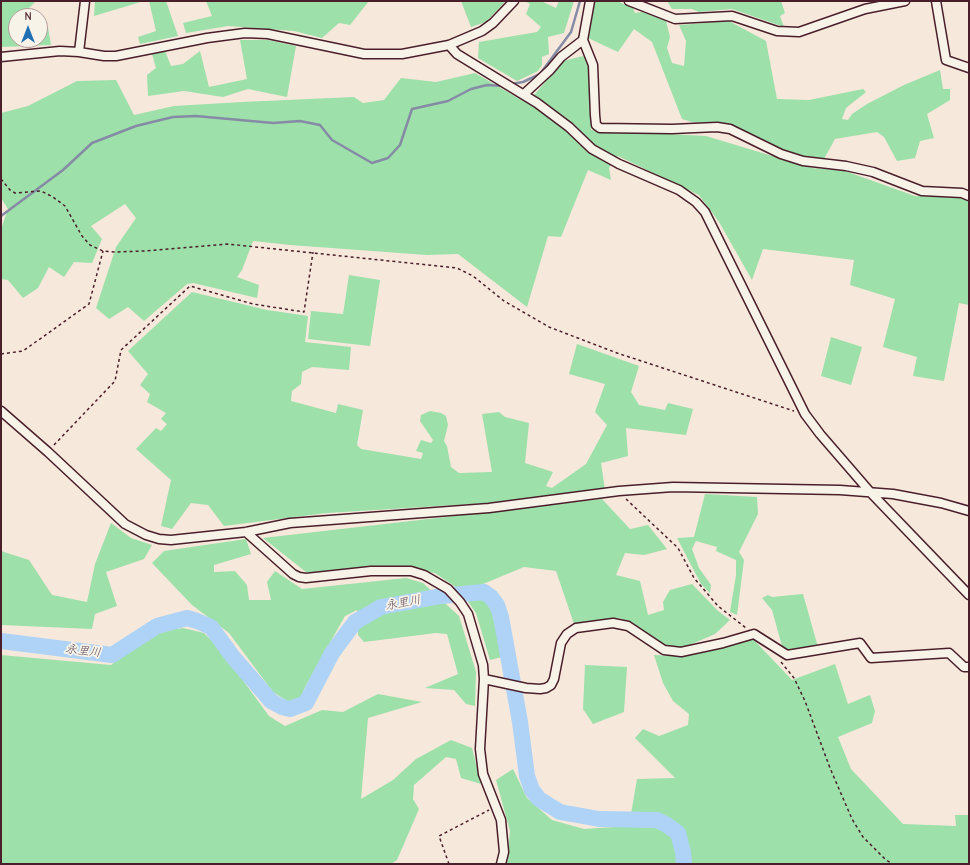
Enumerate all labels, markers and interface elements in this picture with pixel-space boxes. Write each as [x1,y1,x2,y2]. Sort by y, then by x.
north arrow [8,8,48,48]
text: N [24,10,32,23]
water label: 永里川 [384,592,422,614]
water label: 永里川 [64,642,102,660]

